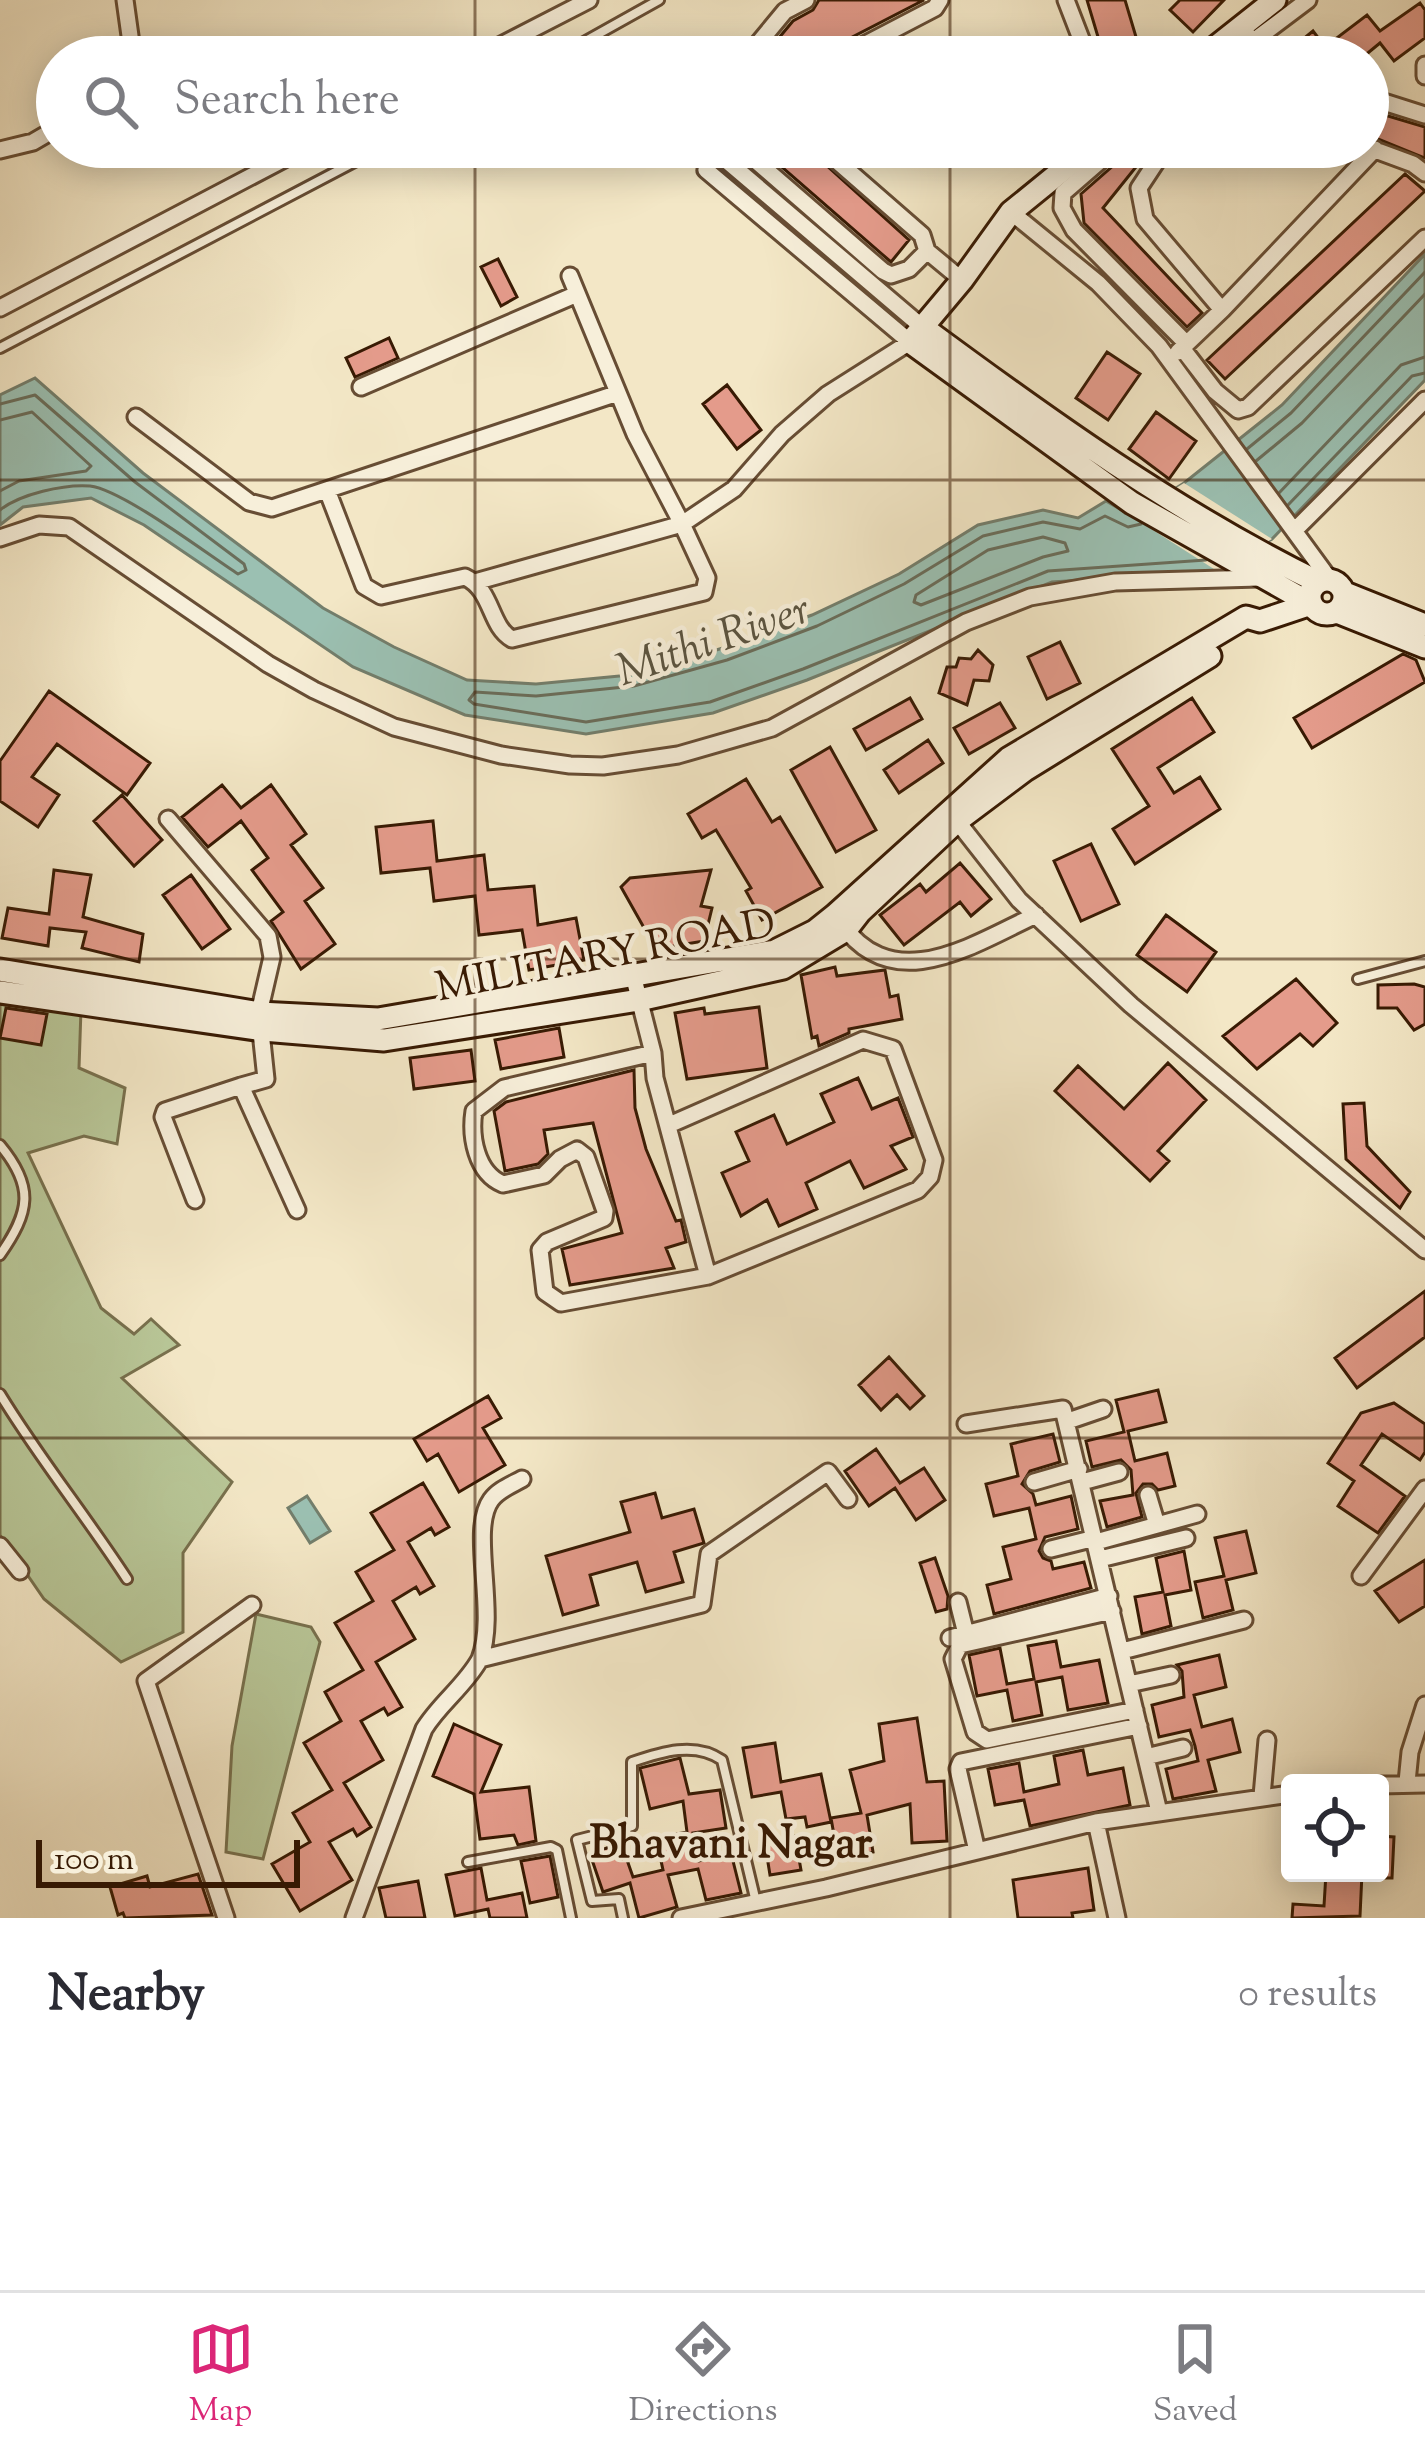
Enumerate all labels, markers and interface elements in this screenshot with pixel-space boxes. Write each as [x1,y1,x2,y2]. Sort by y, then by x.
search box [36,36,1389,168]
icon: search [78,69,144,135]
text: Search here [174,70,400,135]
water label: Mithi River [608,579,820,706]
street label: MILITARY ROAD [431,896,781,1020]
map controls [1281,1774,1389,1882]
button: locate [1281,1774,1389,1882]
district label: Bhavani Nagar [590,1814,872,1879]
scale bar [36,1834,300,1887]
text: 100 m [54,1837,134,1885]
text: Nearby [48,1960,205,2033]
text: 0 results [1238,1968,1377,2024]
tab: Map [188,2316,254,2436]
tab: Directions [629,2316,778,2436]
tab: Saved [1153,2316,1237,2436]

